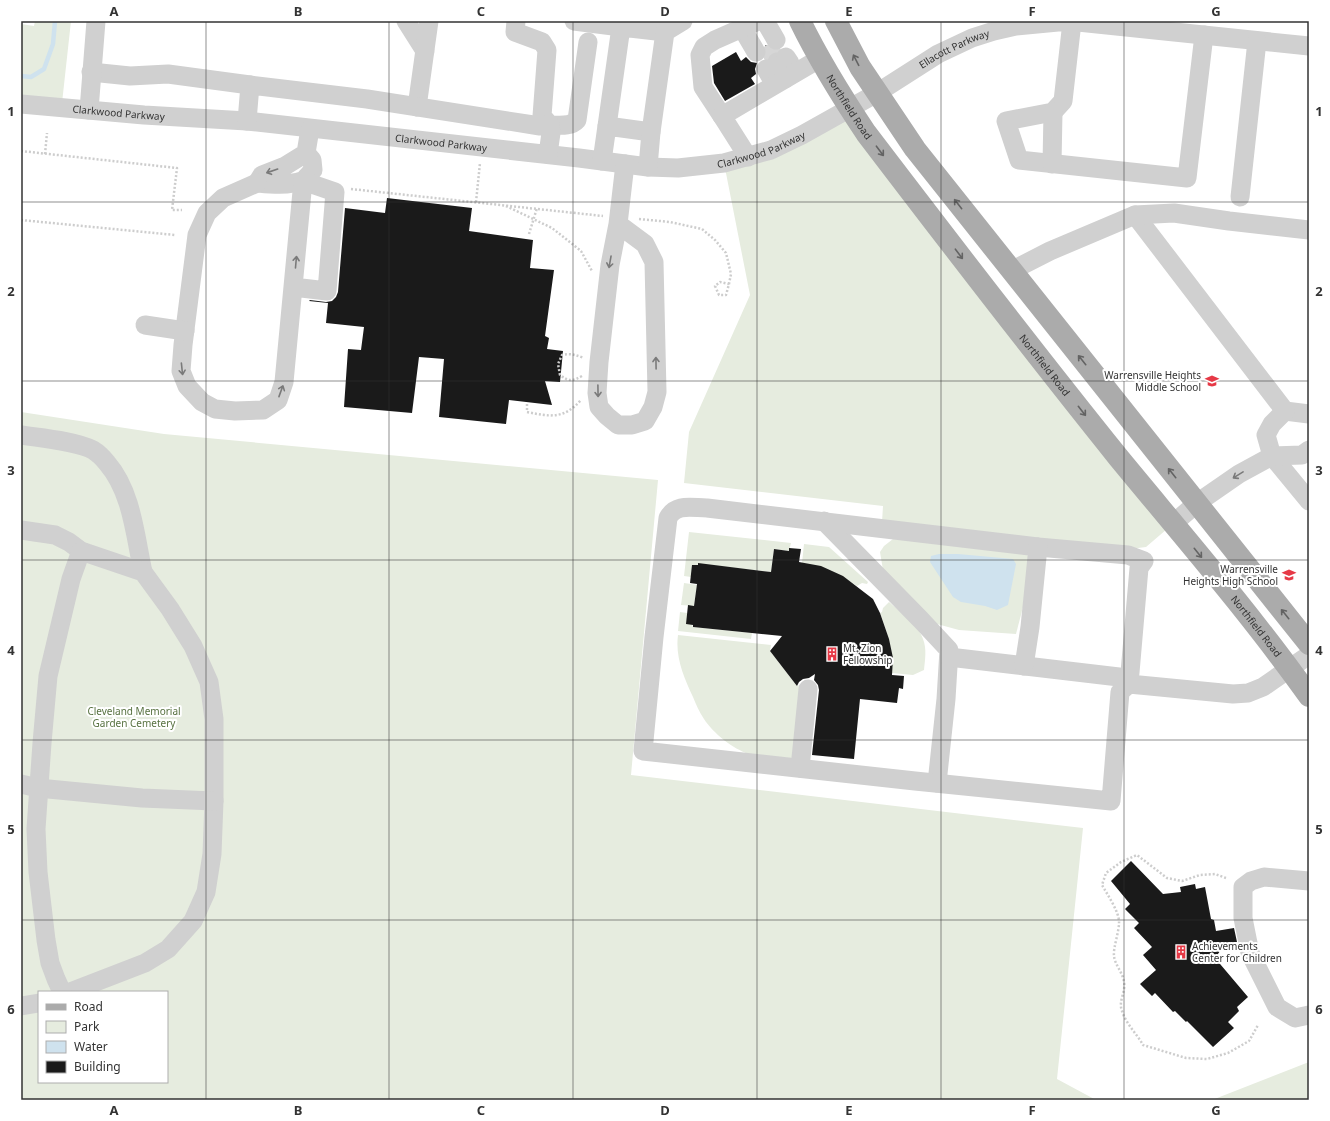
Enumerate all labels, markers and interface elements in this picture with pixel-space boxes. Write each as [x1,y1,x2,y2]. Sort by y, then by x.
text: A [110,2,119,20]
text: B [294,2,302,20]
text: C [477,2,485,20]
text: D [660,2,670,20]
text: E [845,2,853,20]
text: F [1028,2,1036,20]
text: G [1211,2,1221,20]
street label: Ellacott Parkway [916,26,992,72]
one-way arrow [852,54,859,66]
street label: Northfield Road [823,72,875,142]
text: 1 [7,102,15,120]
street label: Clarkwood Parkway [72,102,166,123]
text: 1 [1315,102,1323,120]
street label: Clarkwood Parkway [716,127,808,171]
street label: Clarkwood Parkway [394,131,489,155]
one-way arrow [876,145,884,156]
one-way arrow [266,168,279,175]
one-way arrow [954,198,962,209]
one-way arrow [954,249,963,260]
one-way arrow [606,255,614,268]
one-way arrow [292,256,299,269]
text: 2 [7,282,15,300]
text: 2 [1315,282,1323,300]
street label: Northfield Road [1016,331,1073,399]
one-way arrow [1078,355,1087,366]
one-way arrow [653,357,660,370]
one-way arrow [179,362,186,375]
place label: Warrensville Heights Middle School [1104,368,1201,394]
school or university icon: Warrensville Heights Middle School [1204,373,1220,389]
one-way arrow [278,384,285,397]
one-way arrow [594,384,602,397]
one-way arrow [1078,406,1087,417]
text: 3 [7,461,15,479]
text: 3 [1315,461,1323,479]
one-way arrow [1168,467,1177,478]
one-way arrow [1233,471,1244,479]
one-way arrow [1194,547,1203,558]
place label: Warrensville Heights High School [1183,562,1278,588]
school or university icon: Warrensville Heights High School [1281,567,1297,583]
street label: Northfield Road [1228,592,1285,660]
one-way arrow [1280,608,1289,619]
text: 4 [7,641,15,659]
place label: Mt. Zion Fellowship [843,641,892,667]
text: 4 [1315,641,1323,659]
building icon: Mt. Zion Fellowship [824,646,840,662]
park label: Cleveland Memorial Garden Cemetery [87,704,181,730]
text: 5 [7,820,15,838]
text: 5 [1315,820,1323,838]
place label: Achievements Center for Children [1192,939,1282,965]
building icon: Achievements Center for Children [1173,944,1189,960]
legend [38,991,168,1083]
text: Road [74,998,103,1015]
text: 6 [7,1000,15,1018]
text: 6 [1315,1000,1323,1018]
text: Park [74,1018,100,1035]
text: Water [74,1038,108,1055]
text: Building [74,1058,121,1075]
text: A [110,1101,119,1119]
text: B [294,1101,302,1119]
text: C [477,1101,485,1119]
text: D [660,1101,670,1119]
text: E [845,1101,853,1119]
text: F [1028,1101,1036,1119]
text: G [1211,1101,1221,1119]

